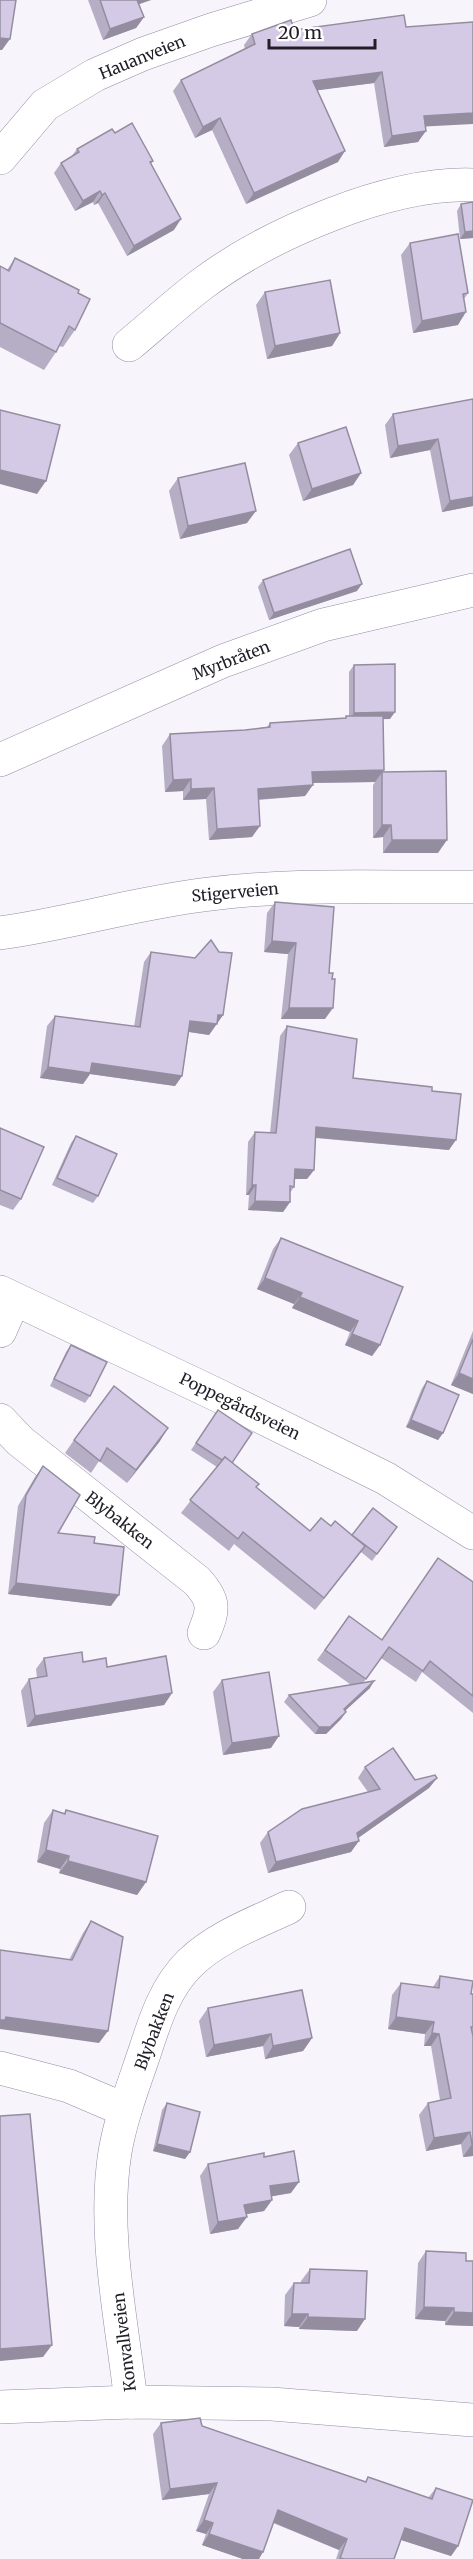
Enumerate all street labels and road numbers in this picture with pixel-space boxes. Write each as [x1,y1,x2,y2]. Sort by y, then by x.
street label: Hauanveien [96,30,188,83]
street label: Myrbråten [189,636,273,684]
street label: Stigerveien [191,878,280,906]
street label: Poppegårdsveien [176,1368,304,1444]
street label: Blybakken [82,1487,159,1553]
street label: Blybakken [130,1989,178,2073]
street label: Konvallveien [108,2291,140,2393]

